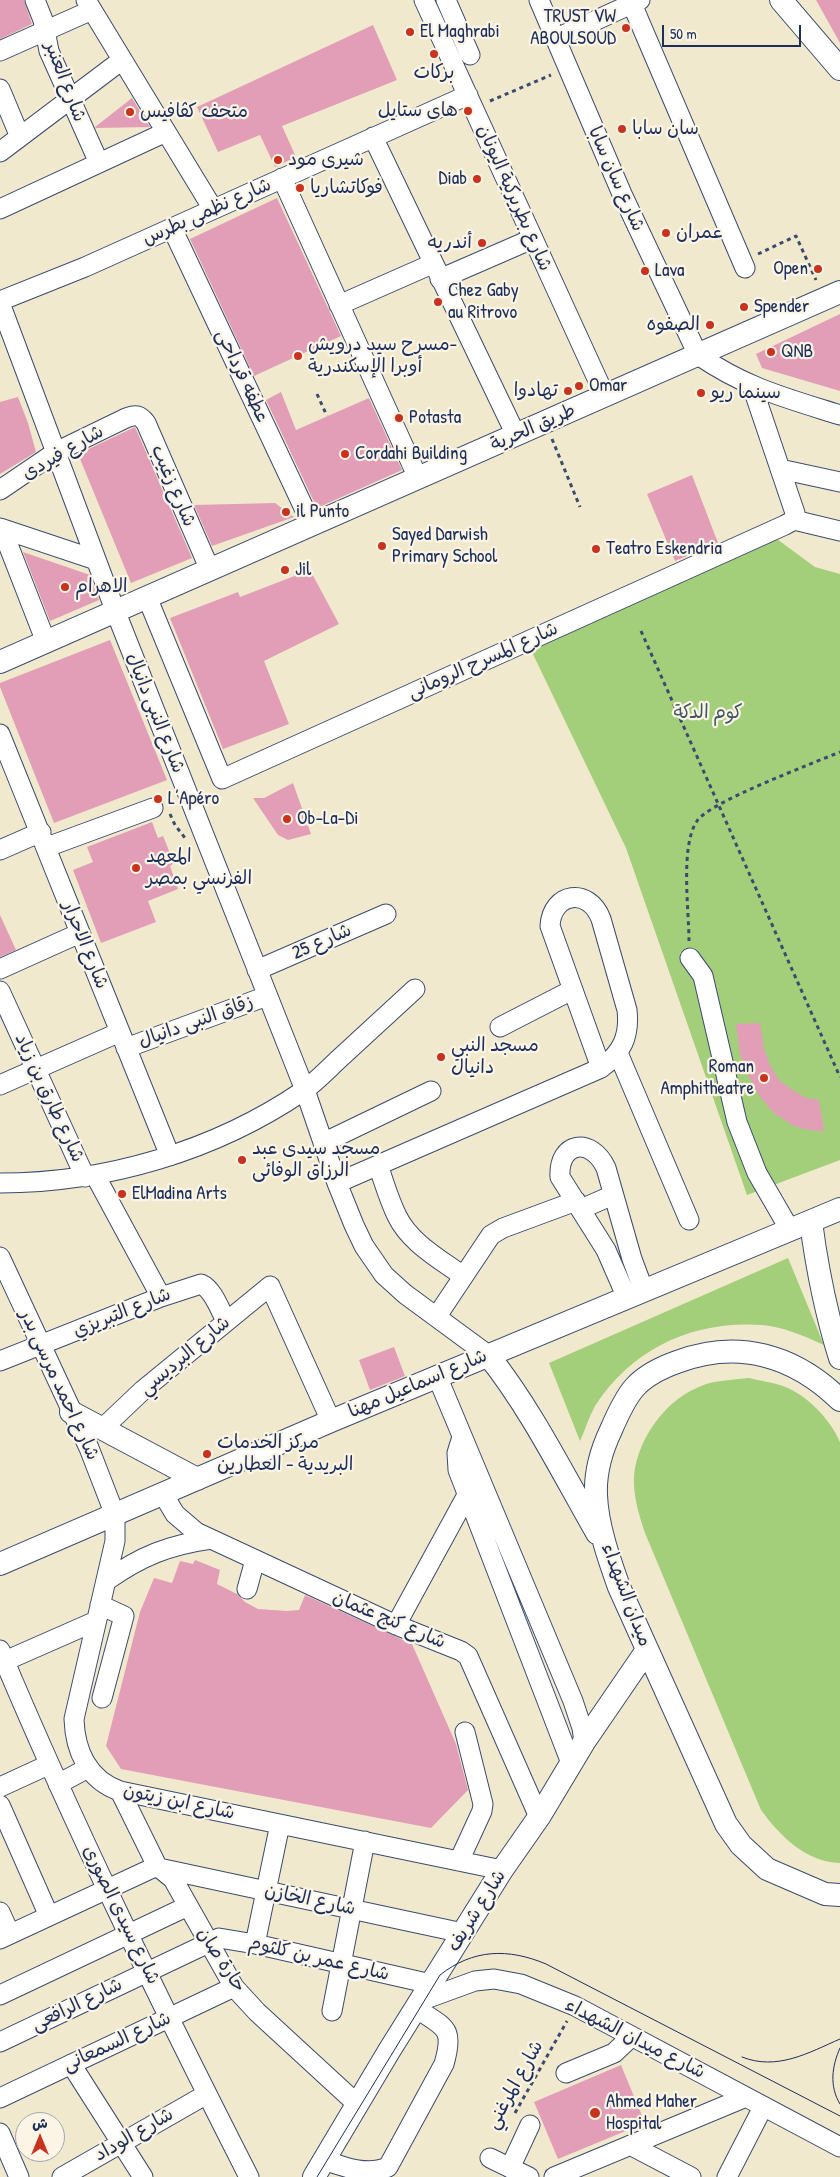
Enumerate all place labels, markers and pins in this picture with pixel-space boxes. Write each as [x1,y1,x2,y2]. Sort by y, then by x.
place label: TRUST VW ABOULSOUD [530,6,616,50]
place label: El Maghrabi [420,21,500,43]
marker: TRUST VW ABOULSOUD [620,22,632,34]
marker: El Maghrabi [404,26,416,38]
marker: بركات [428,48,440,60]
place label: بركات [414,62,454,84]
place label: هاى ستايل [378,100,458,122]
place label: متحف كڤافيس [140,101,248,123]
marker: هاى ستايل [462,105,474,117]
marker: متحف كڤافيس [124,106,136,118]
place label: سان سابا [632,118,699,140]
marker: سان سابا [616,123,628,135]
place label: شيرى مود [288,149,364,171]
marker: شيرى مود [272,154,284,166]
place label: Diab [438,168,467,190]
marker: Diab [471,173,483,185]
place label: فوكاتشاريا [310,177,383,199]
marker: فوكاتشاريا [294,182,306,194]
place label: عمران [676,222,724,244]
marker: عمران [660,227,672,239]
place label: أندريه [427,232,472,254]
marker: أندريه [476,237,488,249]
place label: Open [773,258,808,280]
place label: Lava [655,260,685,282]
marker: Open [812,263,824,275]
marker: Lava [639,265,651,277]
place label: Chez Gaby au Ritrovo [448,280,519,324]
marker: Chez Gaby au Ritrovo [432,296,444,308]
place label: Spender [754,296,809,318]
marker: Spender [738,301,750,313]
place label: الصفوه [647,314,700,336]
marker: الصفوه [704,319,716,331]
place label: مسرح سيد درويش- أوبرا الإسكندرية [308,334,457,378]
place label: QNB [781,341,813,363]
marker: QNB [765,346,777,358]
marker: مسرح سيد درويش- أوبرا الإسكندرية [292,350,304,362]
place label: Omar [589,375,627,397]
place label: تهادوا [514,380,558,402]
marker: Omar [573,380,585,392]
place label: سينما ريو [711,382,781,404]
marker: تهادوا [562,385,574,397]
marker: سينما ريو [695,387,707,399]
place label: Potasta [409,407,461,429]
marker: Potasta [393,412,405,424]
place label: Cordahi Building [355,443,467,465]
marker: Cordahi Building [339,448,351,460]
place label: il Punto [296,501,349,523]
marker: il Punto [280,506,292,518]
place label: Sayed Darwish Primary School [392,524,497,568]
place label: Teatro Eskendria [606,538,722,560]
marker: Sayed Darwish Primary School [376,540,388,552]
marker: Teatro Eskendria [590,543,602,555]
place label: Jil [295,559,311,581]
marker: Jil [279,564,291,576]
place label: الاهرام [75,576,128,598]
marker: الاهرام [59,581,71,593]
place label: L’Apéro [168,788,219,810]
marker: L’Apéro [152,793,164,805]
place label: Ob-La-Di [297,808,359,830]
marker: Ob-La-Di [281,813,293,825]
place label: المعهد الفرنسي بمصر [146,846,252,890]
marker: المعهد الفرنسي بمصر [130,862,142,874]
place label: مسجد النبي دانيال [451,1035,539,1079]
marker: مسجد النبي دانيال [435,1051,447,1063]
place label: Roman Amphitheatre [661,1056,754,1100]
marker: Roman Amphitheatre [758,1072,770,1084]
place label: مسجد سيدى عبد الرزاق الوفائى [252,1138,380,1182]
marker: مسجد سيدى عبد الرزاق الوفائى [236,1154,248,1166]
place label: ElMadina Arts [132,1183,227,1205]
marker: ElMadina Arts [116,1188,128,1200]
place label: مركز الخدمات البريدية - العطارين [217,1432,353,1476]
marker: مركز الخدمات البريدية - العطارين [201,1448,213,1460]
place label: Ahmed Maher Hospital [606,2091,697,2135]
marker: Ahmed Maher Hospital [588,2106,602,2120]

